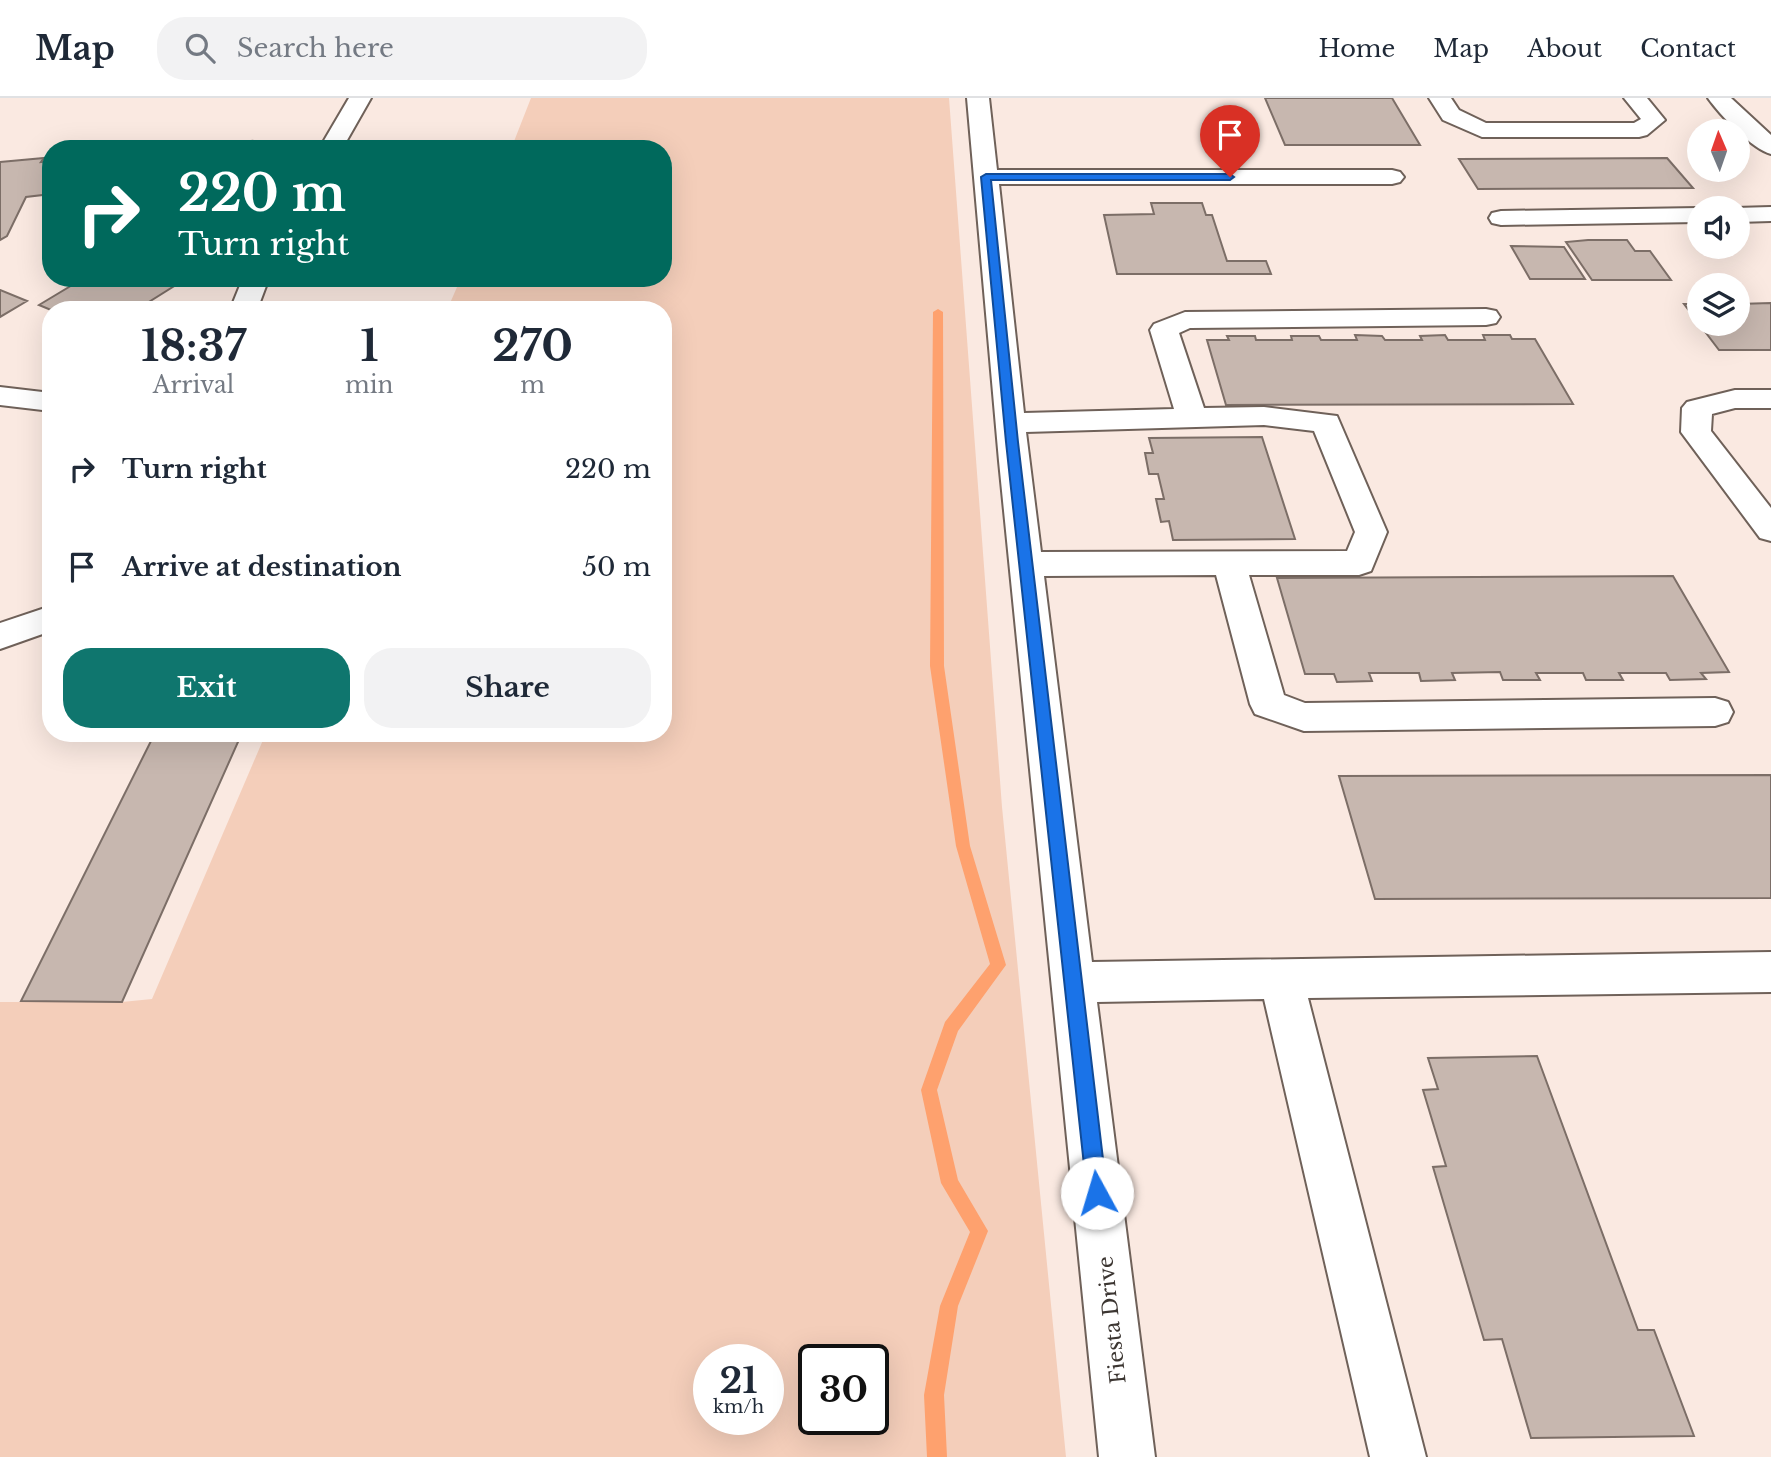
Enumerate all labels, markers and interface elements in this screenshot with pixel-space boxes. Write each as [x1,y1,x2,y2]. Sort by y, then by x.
search box [157,17,647,80]
text: Map [35,28,115,69]
icon: search [181,29,219,67]
text: Search here [237,32,394,64]
text: Home [1319,34,1395,63]
text: Map [1433,34,1489,63]
text: About [1527,34,1602,63]
text: Contact [1640,34,1736,63]
pin [1200,105,1260,177]
icon: arrive [1211,116,1249,154]
north arrow [1687,119,1750,182]
map controls [1687,119,1750,336]
text: 220 m [178,163,346,224]
icon: right [63,168,154,259]
button: sound [1687,196,1750,259]
text: Turn right [178,224,349,264]
button: layers [1687,273,1750,336]
text: 18:37 [141,320,246,372]
text: 1 [360,320,378,372]
text: 270 [492,320,573,372]
text: Arrival [153,371,234,399]
text: min [345,371,393,399]
text: m [520,371,545,399]
icon: right [63,450,101,488]
text: Turn right [122,453,267,485]
text: 220 m [565,453,651,485]
icon: arrive [63,548,101,586]
text: Arrive at destination [122,551,402,583]
text: 50 m [582,551,651,583]
button: Exit [63,648,350,728]
button: Share [364,648,651,728]
position arrow [1060,1156,1134,1230]
street label: Fiesta Drive [1092,1255,1132,1385]
speed limit sign: 30 [798,1344,889,1435]
text: 21 [719,1359,758,1402]
text: km/h [713,1396,764,1418]

